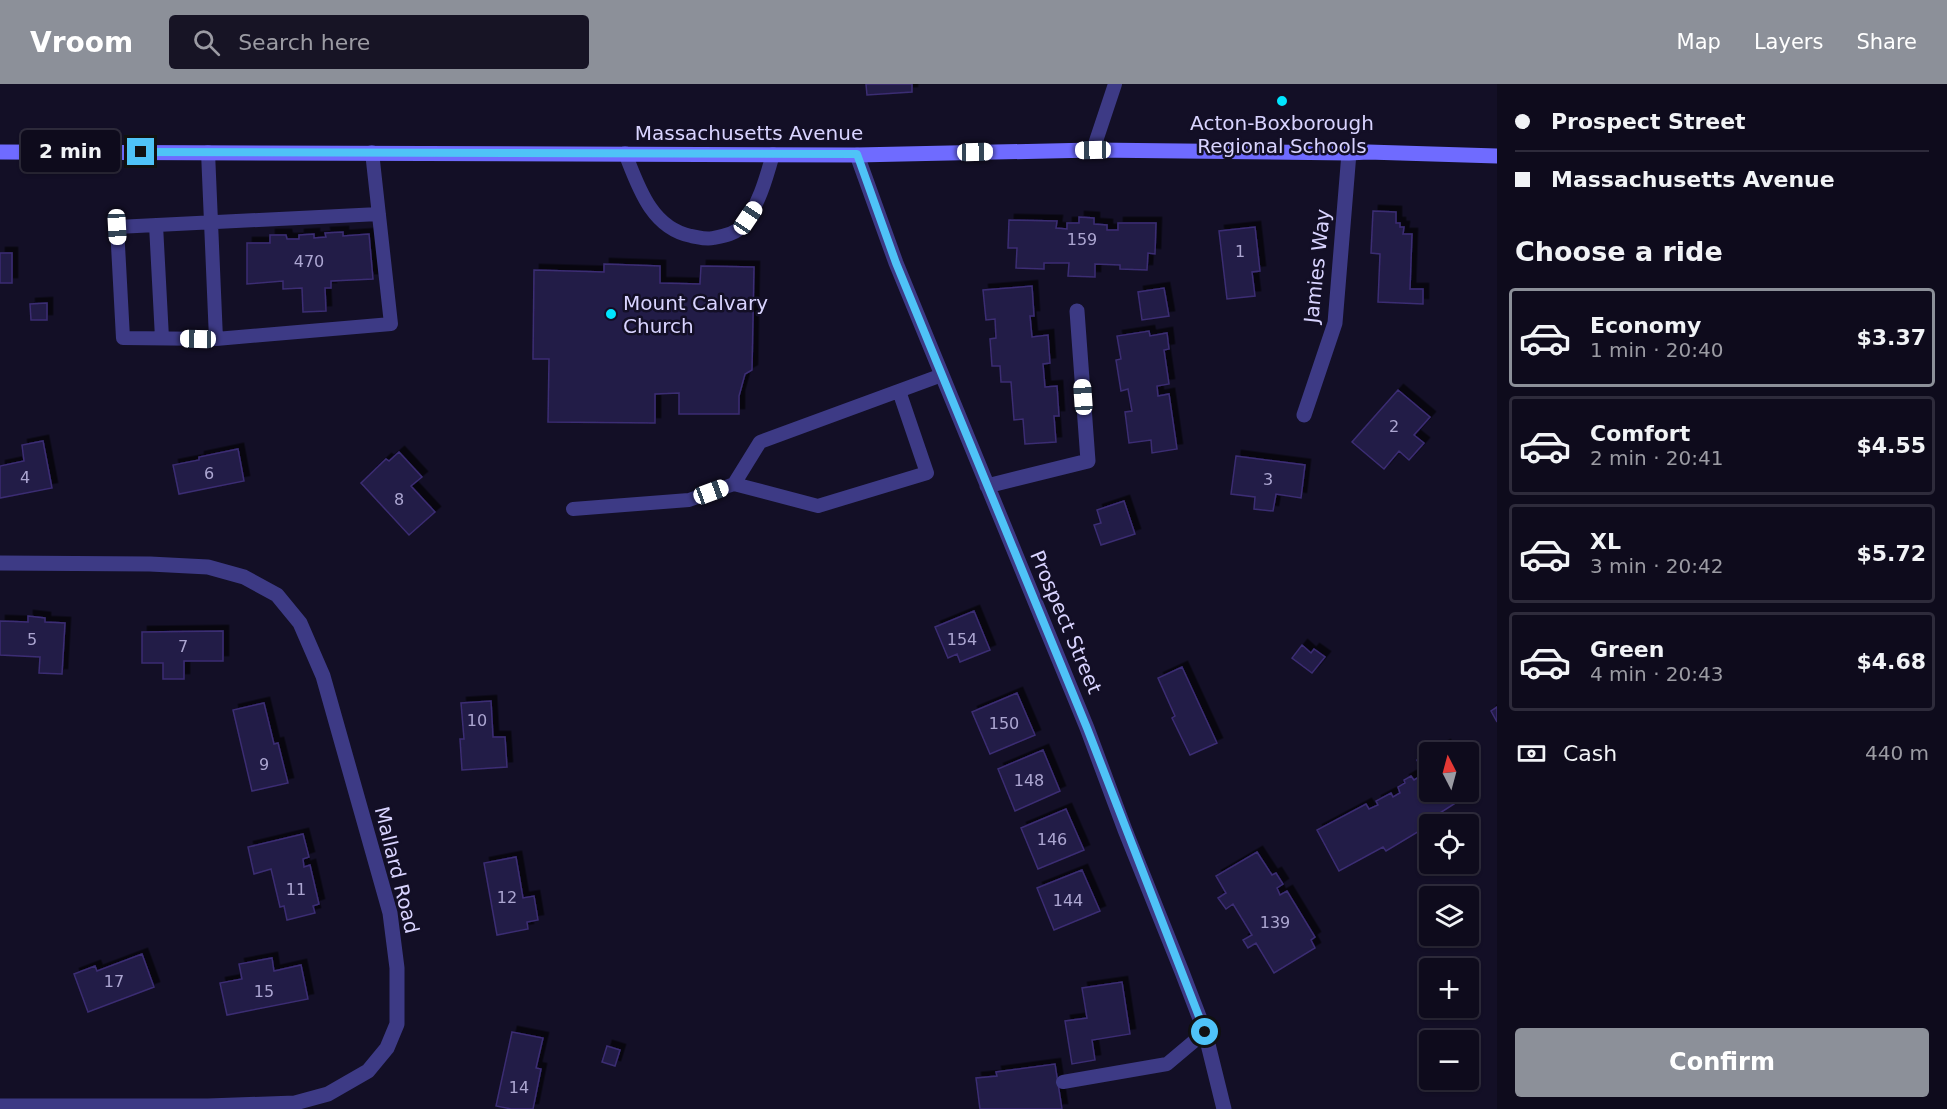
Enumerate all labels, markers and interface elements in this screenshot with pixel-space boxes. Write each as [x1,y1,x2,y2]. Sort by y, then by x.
search box [169,15,589,69]
text: Vroom [30,26,133,59]
icon: search [190,26,223,59]
text: Search here [238,30,370,55]
text: Map [1677,30,1721,54]
text: Layers [1754,30,1823,54]
text: Share [1856,30,1917,54]
marker: Acton-Boxborough Regional Schools [1275,94,1289,108]
text: Prospect Street [1551,109,1746,134]
place label: Acton-Boxborough Regional Schools [1190,111,1374,158]
street label: Massachusetts Avenue [635,121,863,145]
callout: 2 min [21,131,120,173]
route end [127,138,154,165]
text: 2 min [39,139,102,163]
car [1075,141,1111,159]
car [957,143,993,161]
text: Massachusetts Avenue [1551,167,1835,192]
car [730,198,766,238]
street label: Jamies Way [1299,207,1335,326]
car [107,209,127,245]
house number: 159 [1067,230,1097,249]
text: Choose a ride [1515,236,1723,267]
house number: 1 [1235,242,1245,261]
house number: 470 [294,252,324,271]
place label: Mount Calvary Church [623,291,768,338]
marker: Mount Calvary Church [604,307,618,321]
icon: car [1518,311,1572,365]
text: Economy [1590,313,1701,338]
text: $3.37 [1856,325,1926,350]
car [180,330,216,348]
text: 1 min · 20:40 [1590,338,1724,362]
car [1073,378,1093,416]
house number: 2 [1389,417,1399,436]
icon: car [1518,419,1572,473]
text: Comfort [1590,421,1690,446]
text: $4.55 [1856,433,1926,458]
text: 2 min · 20:41 [1590,446,1724,470]
house number: 6 [204,464,214,483]
house number: 4 [20,468,30,487]
house number: 3 [1263,470,1273,489]
car [691,477,731,507]
house number: 8 [394,490,404,509]
icon: car [1518,527,1572,581]
text: XL [1590,529,1621,554]
text: $5.72 [1856,541,1926,566]
street label: Prospect Street [1025,547,1107,697]
text: 3 min · 20:42 [1590,554,1724,578]
house number: 5 [27,630,37,649]
house number: 154 [947,630,977,649]
icon: car [1518,635,1572,689]
house number: 7 [178,637,188,656]
text: Green [1590,637,1664,662]
text: $4.68 [1856,649,1926,674]
text: 4 min · 20:43 [1590,662,1724,686]
house number: 10 [467,711,487,730]
house number: 150 [989,714,1019,733]
icon: cash [1515,737,1548,770]
text: Cash [1563,741,1617,766]
text: 440 m [1865,741,1929,765]
north arrow [1419,742,1479,802]
map controls [1419,742,1479,1090]
house number: 9 [259,755,269,774]
house number: 148 [1014,771,1044,790]
street label: Mallard Road [370,804,424,936]
button: locate [1419,814,1479,874]
house number: 146 [1037,830,1067,849]
house number: 11 [286,880,306,899]
button: layers [1419,886,1479,946]
house number: 12 [497,888,517,907]
house number: 144 [1053,891,1083,910]
house number: 139 [1260,913,1290,932]
button: + [1419,958,1479,1018]
house number: 17 [104,972,124,991]
house number: 15 [254,982,274,1001]
route start [1191,1018,1218,1045]
button: Confirm [1515,1028,1929,1097]
button: − [1419,1030,1479,1090]
house number: 14 [509,1078,529,1097]

